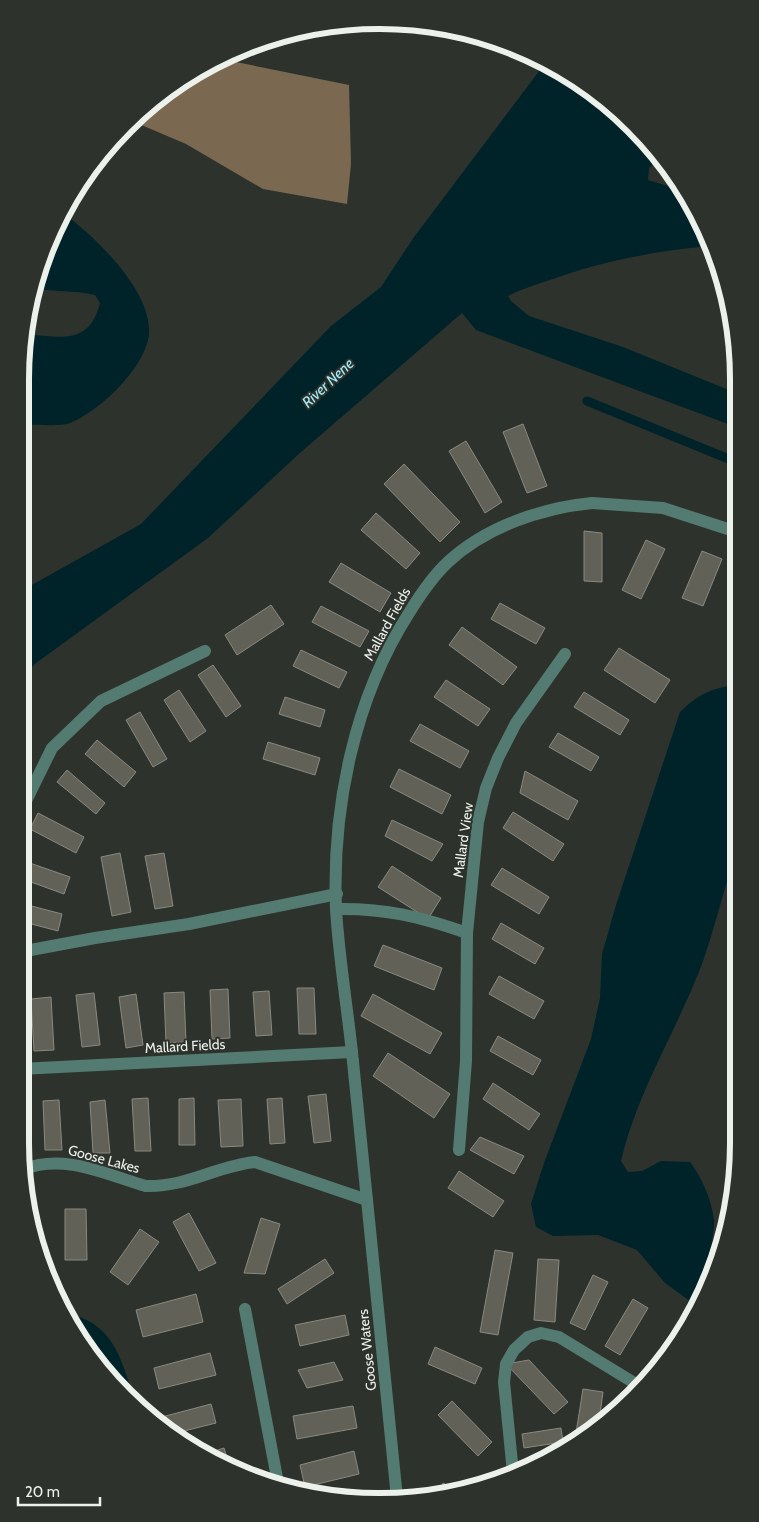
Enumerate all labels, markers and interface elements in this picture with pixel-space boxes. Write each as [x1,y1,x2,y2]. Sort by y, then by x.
water label: River Nene [299,355,358,411]
street label: Mallard Fields [360,584,415,664]
street label: Mallard View [449,801,477,879]
street label: Mallard Fields [144,1035,226,1057]
street label: Goose Lakes [66,1141,142,1177]
street label: Goose Waters [354,1308,380,1392]
scale bar [18,1474,100,1506]
text: 20 m [25,1483,60,1501]

